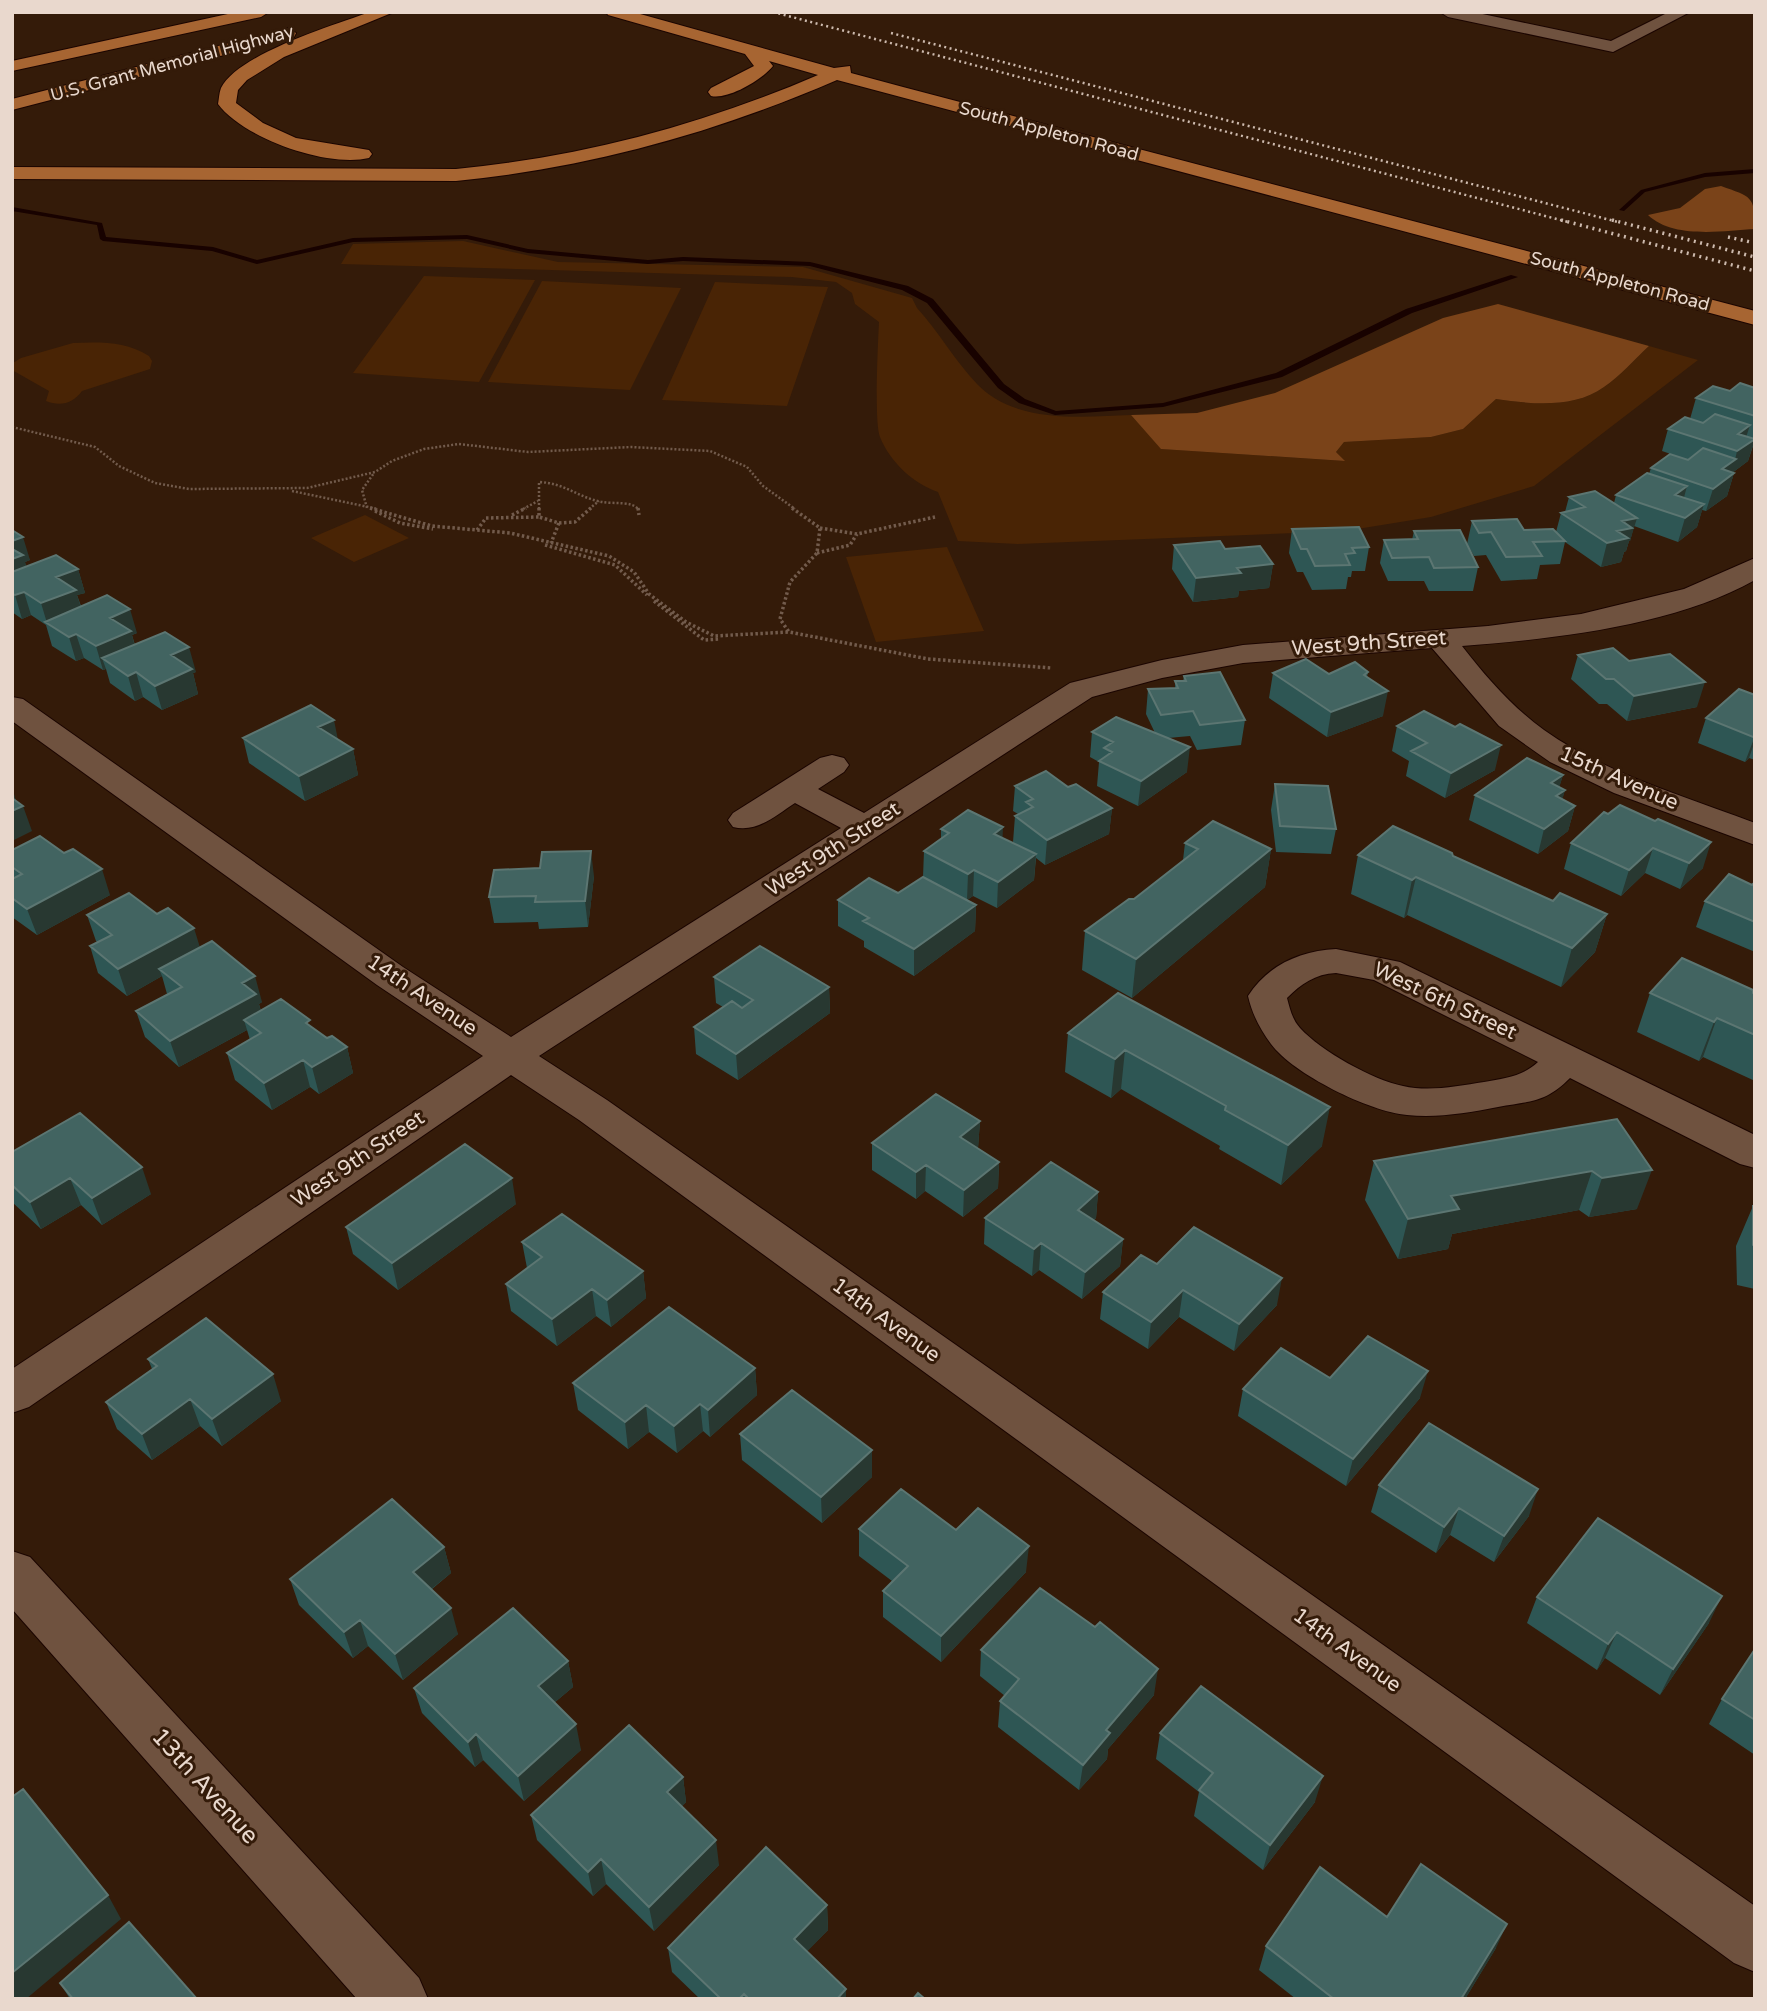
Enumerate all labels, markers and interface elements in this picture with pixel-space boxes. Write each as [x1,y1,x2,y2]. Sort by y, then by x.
street label: U.S. Grant Memorial Highway [48,20,296,106]
street label: South Appleton Road [957,96,1141,166]
street label: South Appleton Road [1528,246,1712,316]
street label: West 9th Street [1291,625,1447,661]
street label: 15th Avenue [1556,741,1683,815]
street label: West 9th Street [761,796,905,902]
street label: 14th Avenue [362,949,482,1041]
street label: West 6th Street [1369,957,1521,1045]
street label: West 9th Street [287,1105,429,1213]
street label: 14th Avenue [827,1272,945,1368]
street label: 14th Avenue [1288,1602,1406,1698]
street label: 13th Avenue [145,1722,265,1850]

